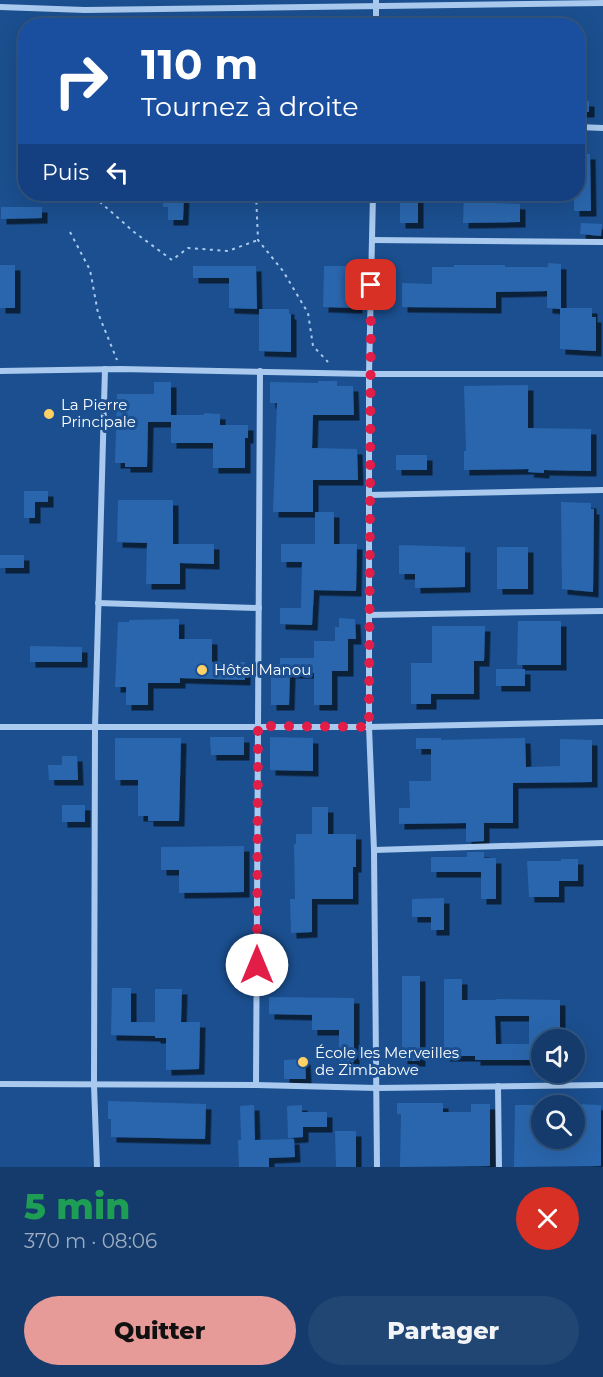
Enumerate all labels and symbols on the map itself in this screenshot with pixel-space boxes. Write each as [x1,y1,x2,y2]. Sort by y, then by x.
pin [345,259,396,310]
place label: La Pierre Principale [61,395,136,431]
marker: La Pierre Principale [42,407,56,421]
place label: Hôtel Manou [214,660,311,679]
marker: Hôtel Manou [195,663,209,677]
position arrow [225,933,289,997]
place label: École les Merveilles de Zimbabwe [315,1043,459,1079]
marker: École les Merveilles de Zimbabwe [296,1055,310,1069]

